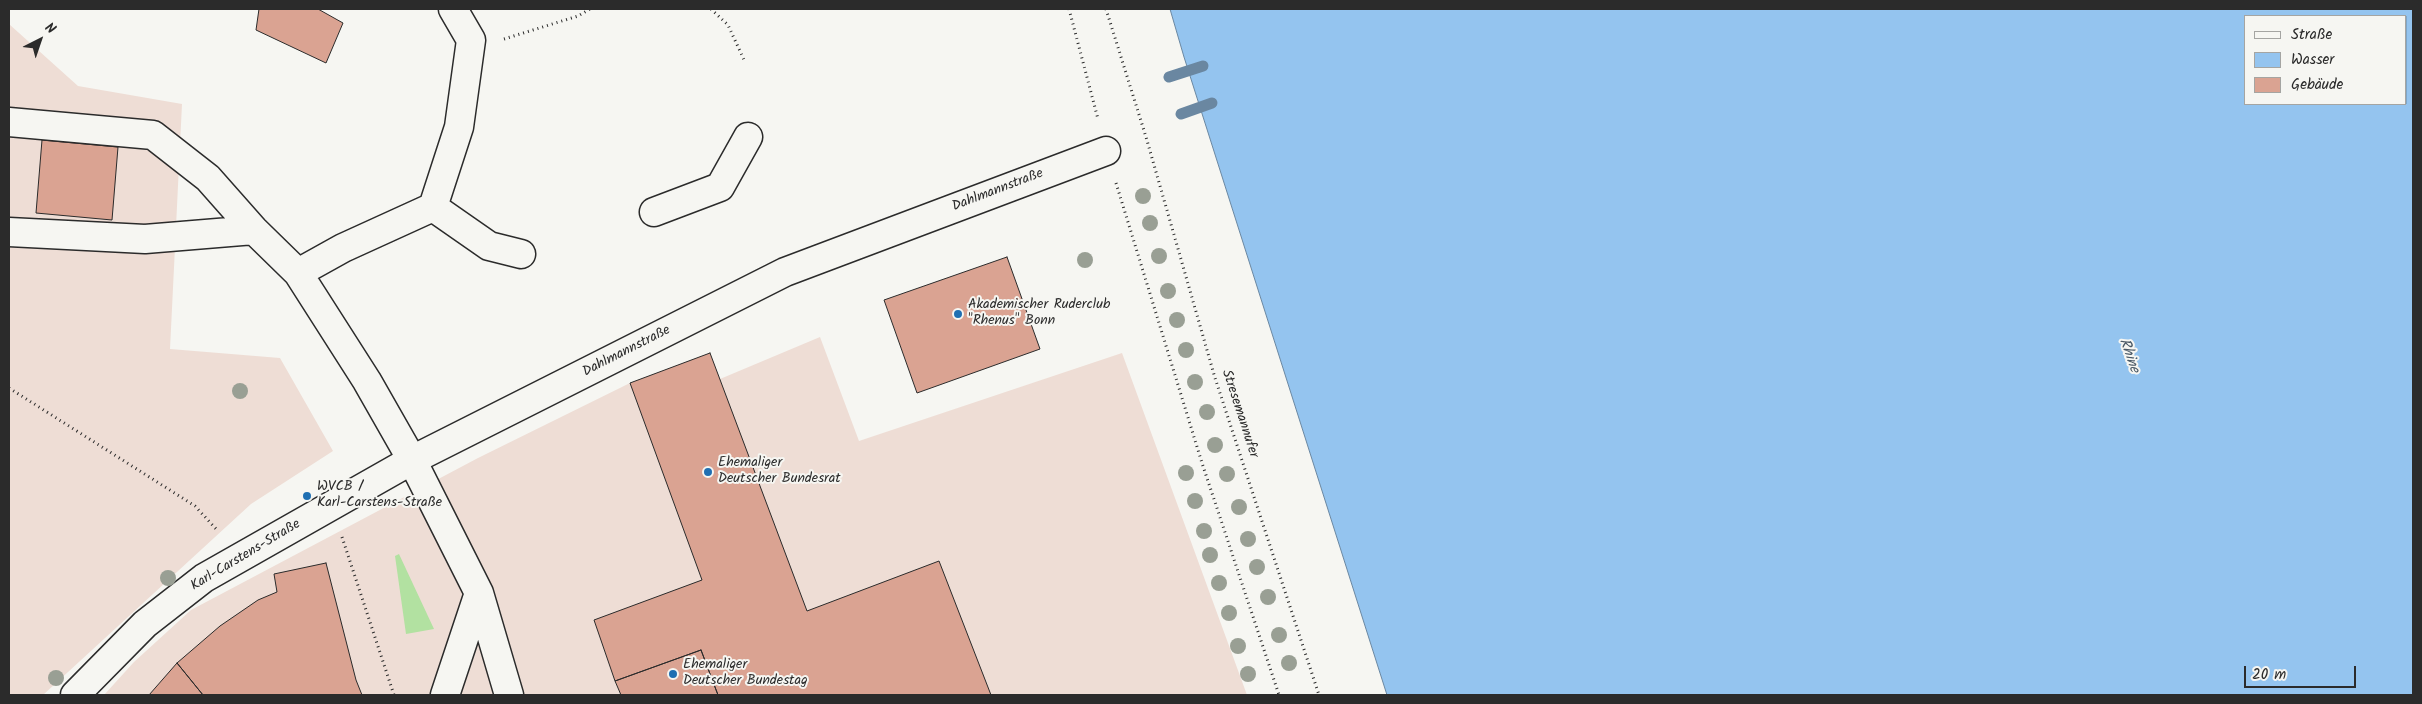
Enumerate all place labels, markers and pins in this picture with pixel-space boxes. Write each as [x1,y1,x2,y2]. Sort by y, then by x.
place label: Akademischer Ruderclub "Rhenus" Bonn [968,298,1110,331]
marker: Akademischer Ruderclub "Rhenus" Bonn [952,308,964,320]
place label: Ehemaliger Deutscher Bundesrat [718,456,841,488]
marker: Ehemaliger Deutscher Bundesrat [702,466,714,478]
place label: WVCB / Karl-Carstens-Straße [317,480,442,512]
marker: WVCB / Karl-Carstens-Straße [301,490,313,502]
place label: Ehemaliger Deutscher Bundestag [683,658,808,690]
marker: Ehemaliger Deutscher Bundestag [667,668,679,680]

